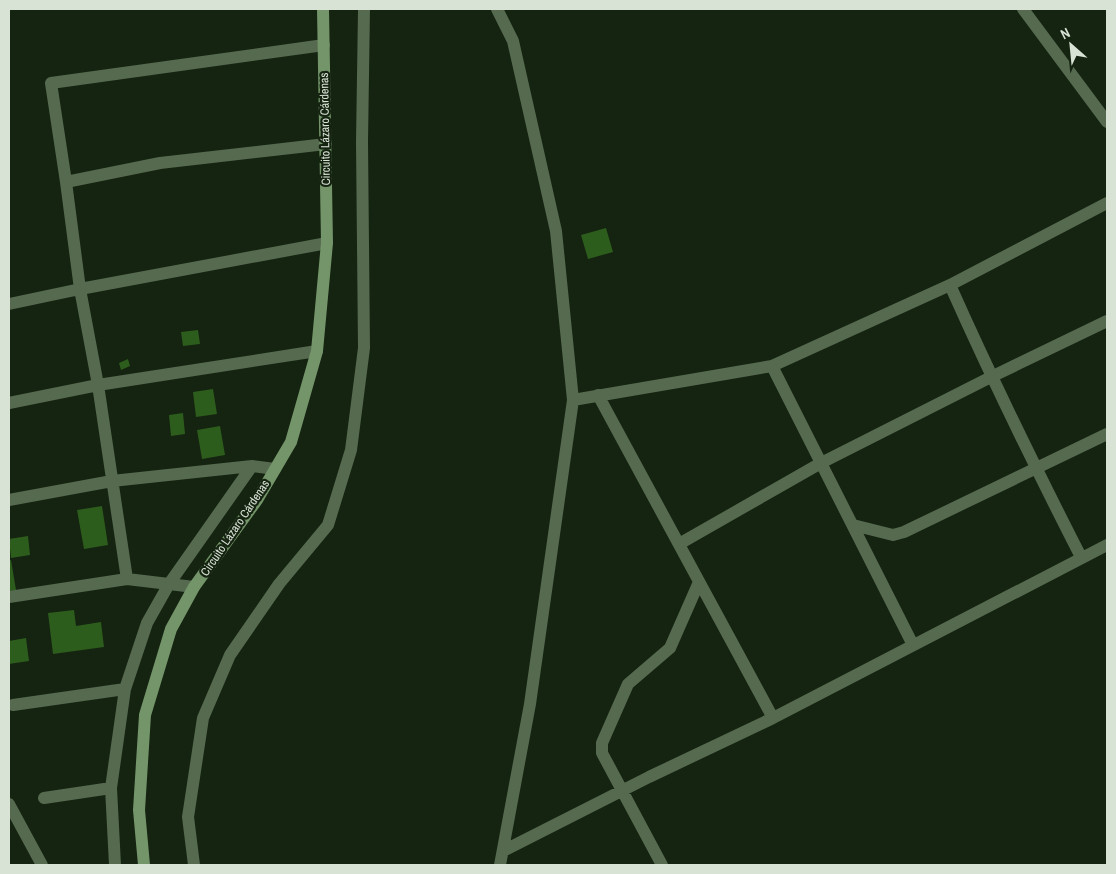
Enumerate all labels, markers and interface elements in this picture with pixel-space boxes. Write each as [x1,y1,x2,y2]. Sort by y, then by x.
north arrow [1046,20,1096,70]
text: N [1057,24,1073,43]
street label: Circuito Lázaro Cárdenas [316,72,334,185]
street label: Circuito Lázaro Cárdenas [197,477,273,579]

